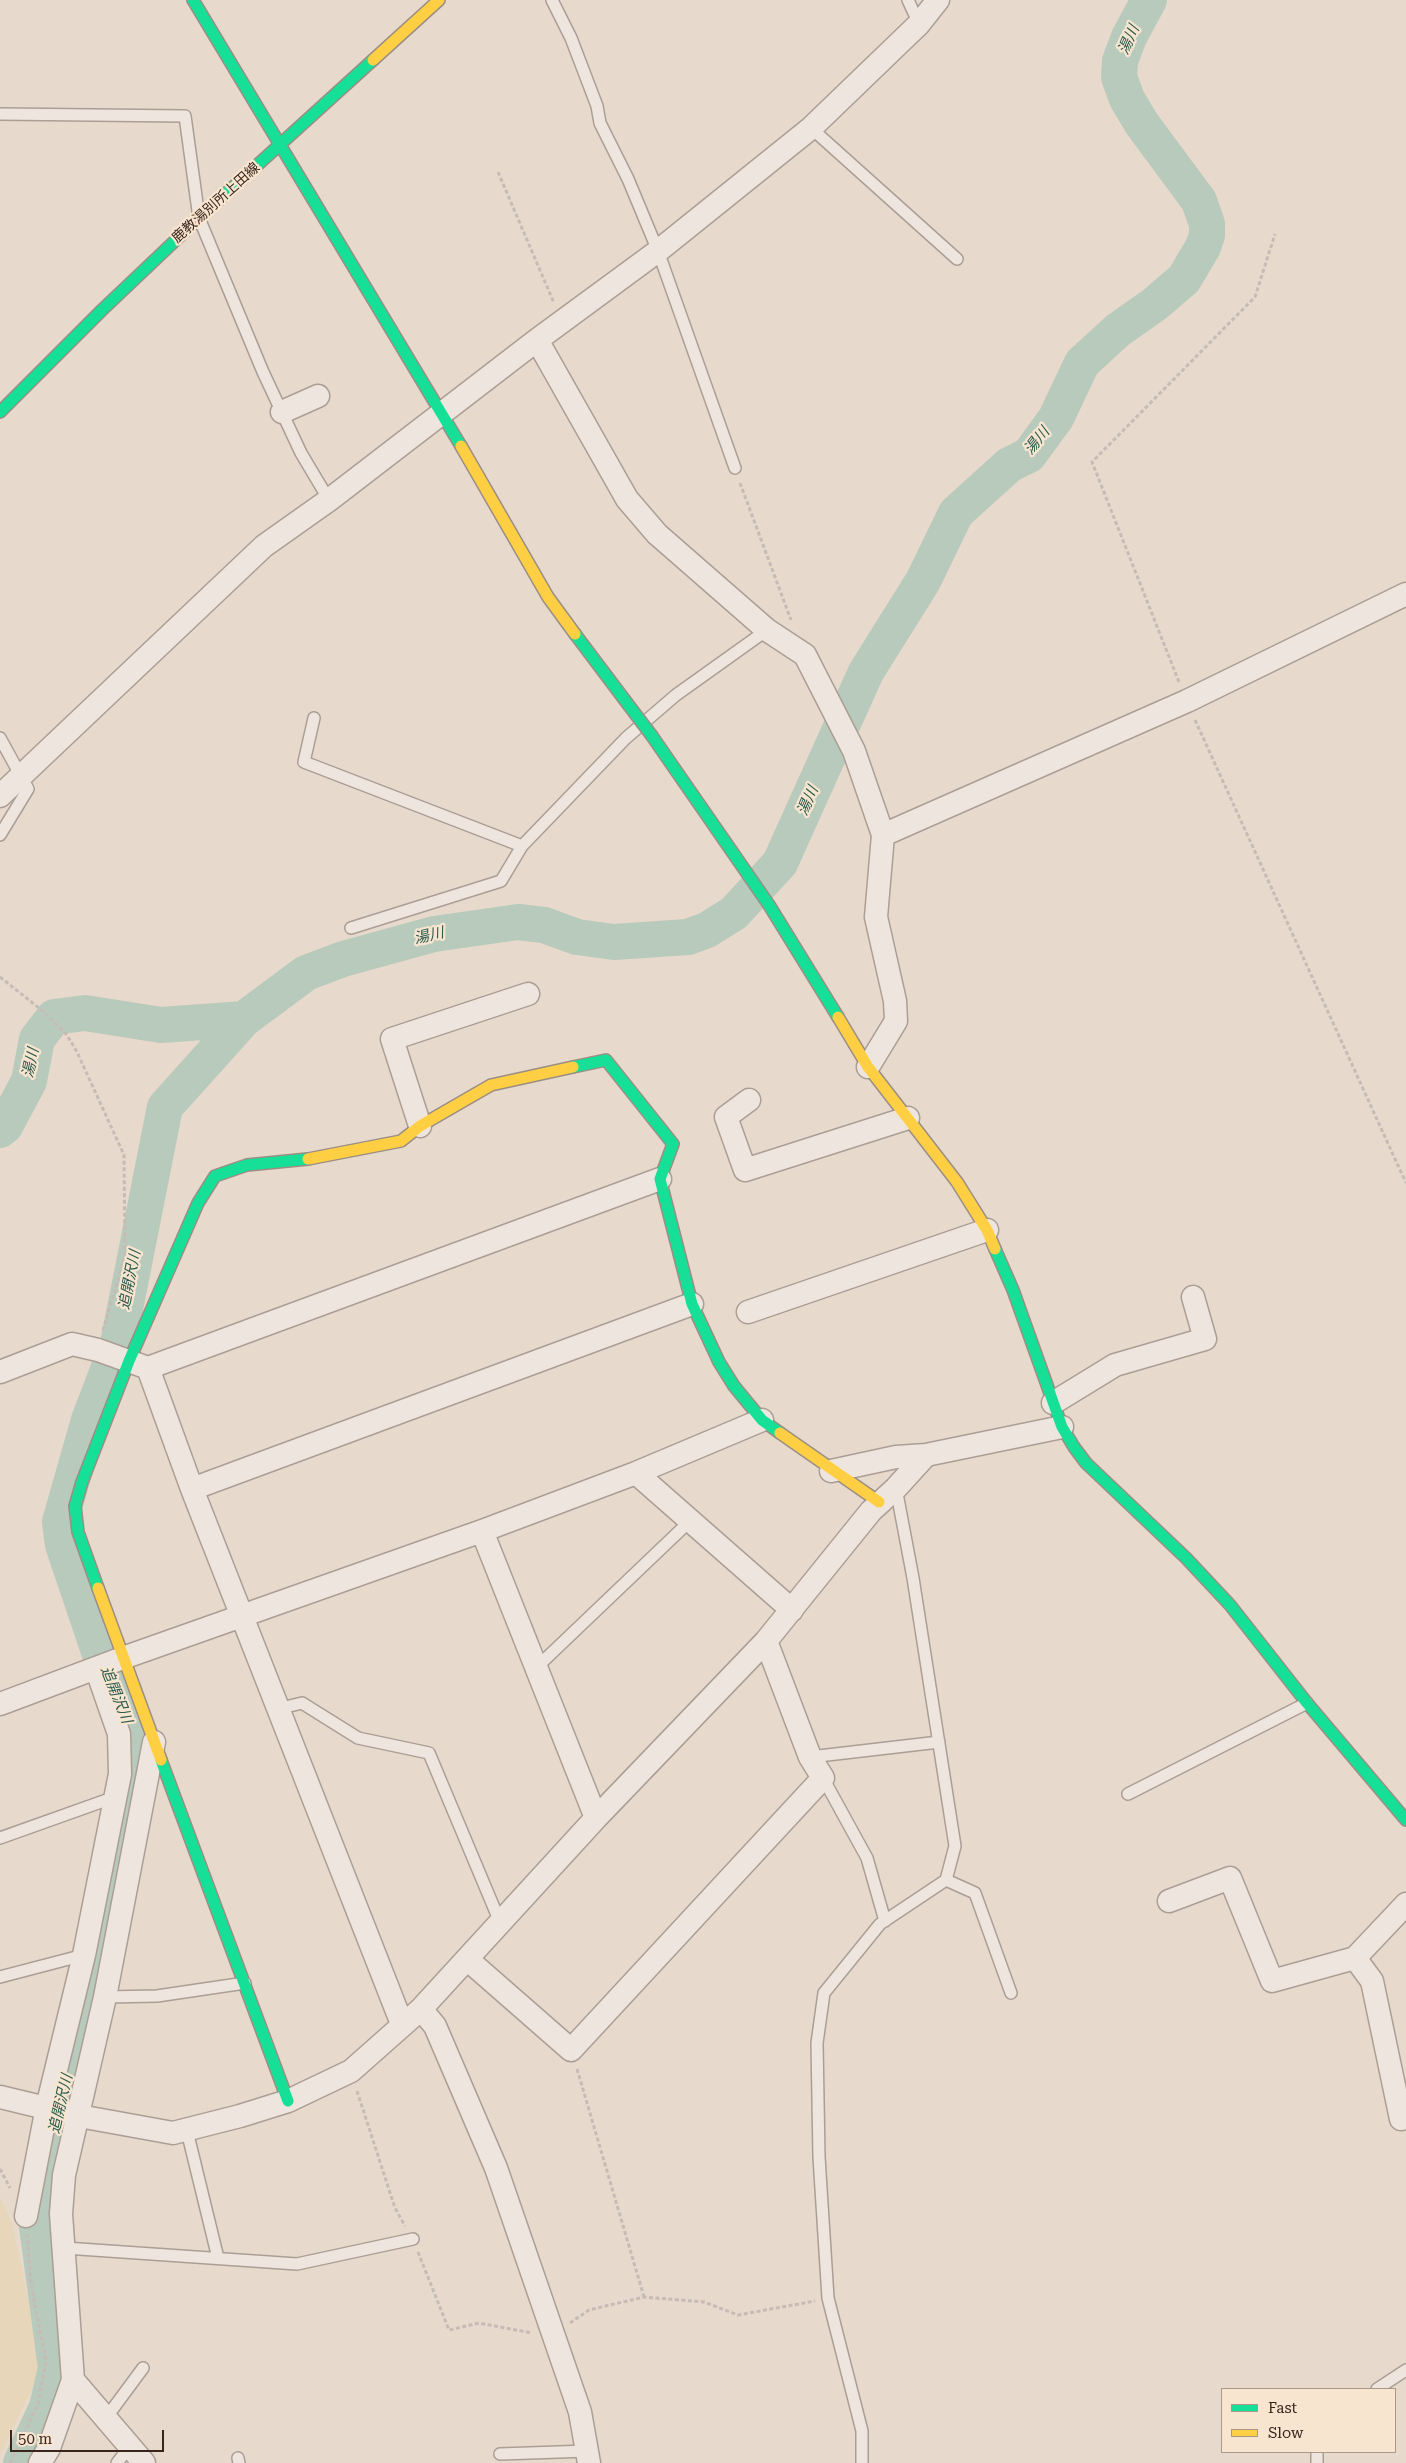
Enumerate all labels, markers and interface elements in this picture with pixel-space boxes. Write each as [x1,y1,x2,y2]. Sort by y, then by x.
water label: 湯川 [1115,23,1143,57]
street label: 鹿教湯別所上田線 [169,159,263,247]
water label: 湯川 [1021,424,1053,458]
water label: 湯川 [794,784,822,818]
water label: 湯川 [412,924,446,948]
water label: 湯川 [19,1046,43,1080]
water label: 追開沢川 [115,1249,145,1311]
water label: 追開沢川 [96,1664,136,1726]
water label: 追開沢川 [45,2073,77,2135]
legend [1221,2388,1396,2453]
text: Fast [1268,2399,1297,2417]
scale bar [12,2420,166,2452]
text: Slow [1268,2424,1303,2442]
text: 50 m [18,2430,52,2448]

